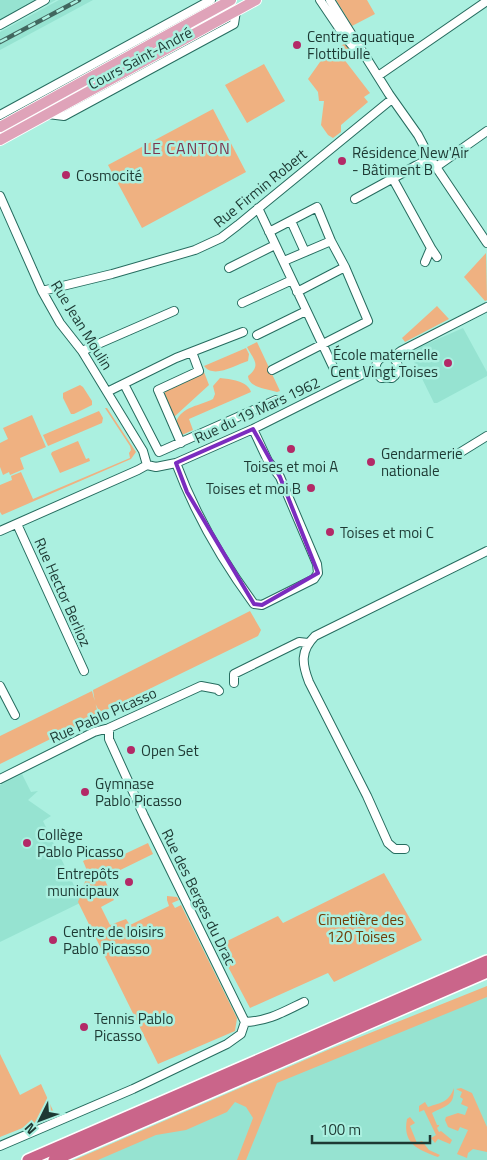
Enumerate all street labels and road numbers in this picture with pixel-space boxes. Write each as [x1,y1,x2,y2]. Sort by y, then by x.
street label: Cours Saint-André [84,21,196,95]
street label: Rue Firmin Robert [208,143,312,233]
street label: Rue Jean Moulin [45,276,119,374]
street label: Rue du 19 Mars 1962 [190,371,324,449]
street label: Rue Hector Berlioz [29,534,97,650]
street label: Rue Pablo Picasso [46,681,160,749]
street label: Rue des Berges du Drac [156,825,242,969]

